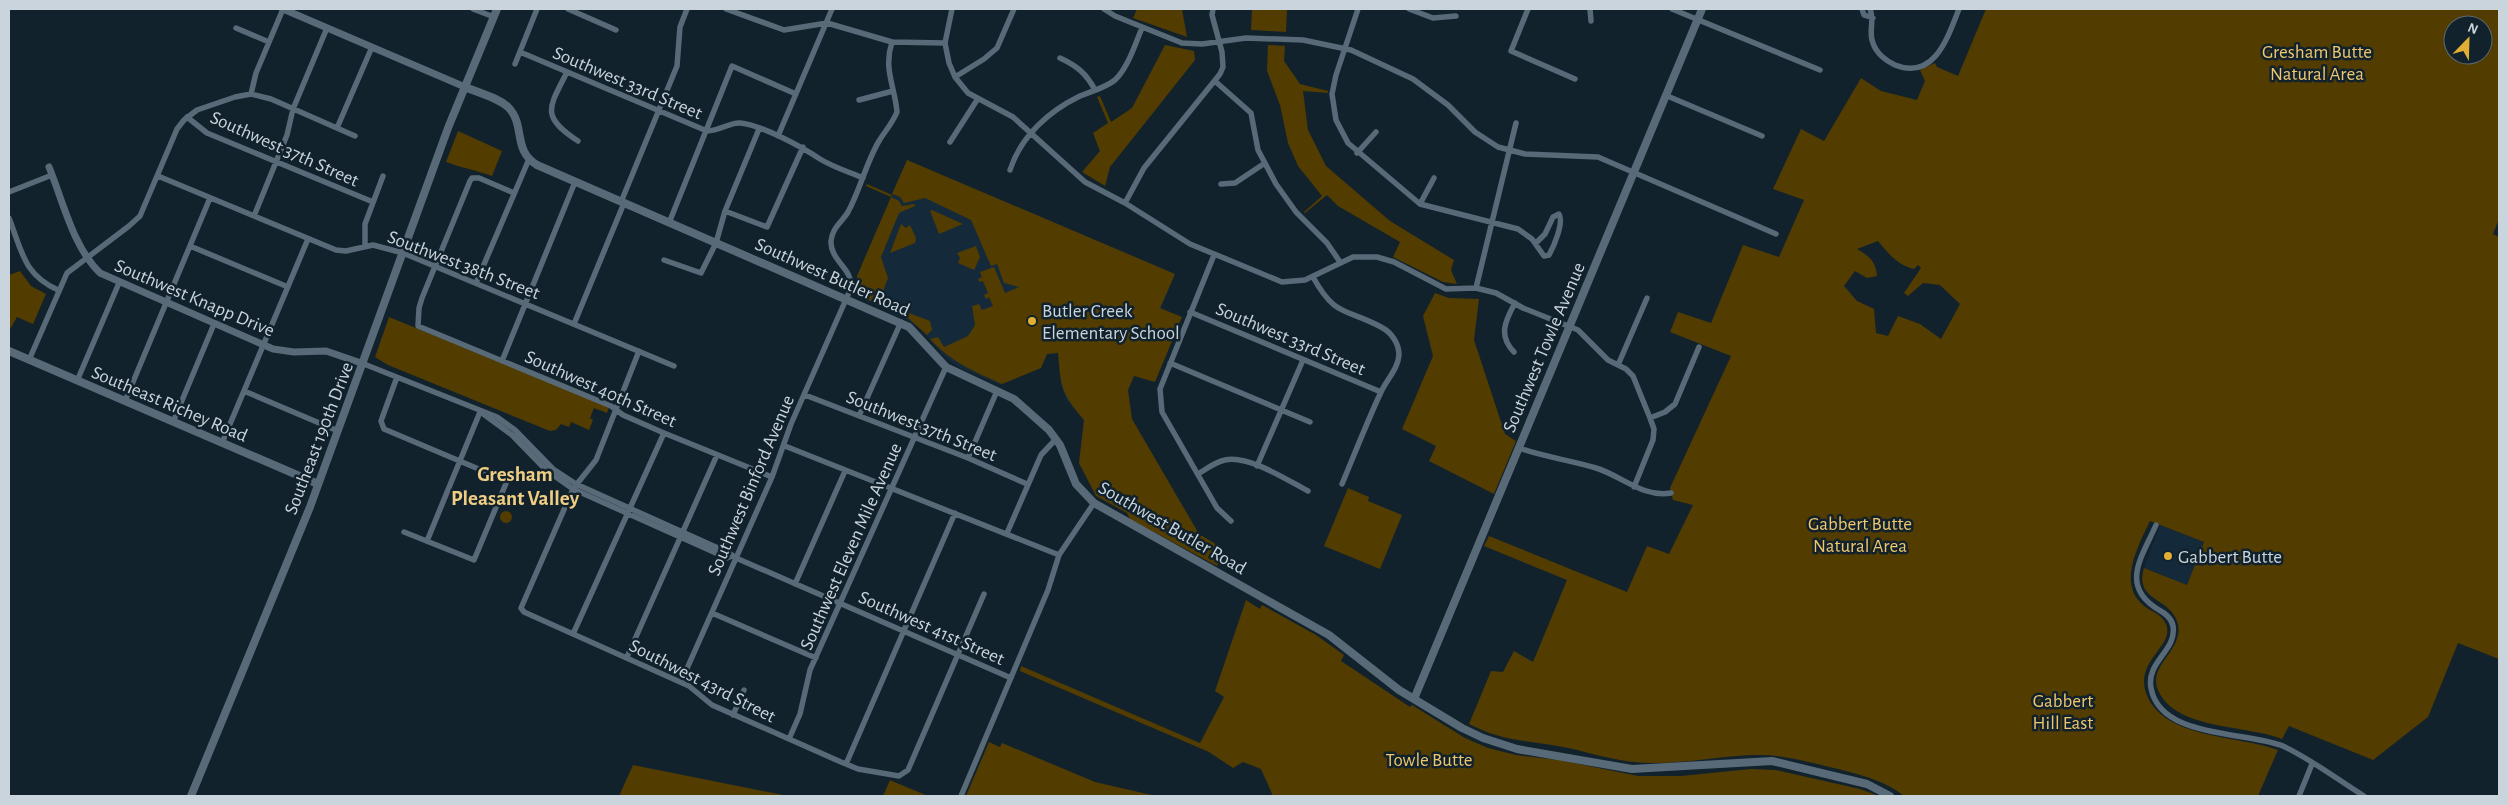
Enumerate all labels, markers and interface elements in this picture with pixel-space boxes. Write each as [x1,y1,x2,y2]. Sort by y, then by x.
north arrow [2443,15,2493,65]
text: N [2465,21,2480,37]
street label: Southwest 33rd Street [550,43,705,123]
park label: Gresham Butte Natural Area [2262,43,2372,84]
street label: Southwest 37th Street [207,108,361,191]
street label: Southwest 38th Street [385,228,542,303]
street label: Southwest Butler Road [752,235,913,320]
street label: Southwest Knapp Drive [112,256,277,341]
street label: Southwest Towle Avenue [1500,260,1589,435]
street label: Southwest 33rd Street [1213,299,1368,379]
place label: Butler Creek Elementary School [1042,302,1180,343]
marker: Butler Creek Elementary School [1026,315,1038,327]
street label: Southwest 40th Street [522,347,679,431]
street label: Southeast 190th Drive [282,360,357,517]
street label: Southeast Richey Road [89,363,250,446]
street label: Southwest 37th Street [844,388,999,465]
street label: Southwest Binford Avenue [705,393,798,579]
street label: Southwest Eleven Mile Avenue [797,440,906,653]
district label: Gresham Pleasant Valley [451,464,580,509]
street label: Southwest Butler Road [1095,478,1250,578]
park label: Gabbert Butte Natural Area [1808,515,1912,556]
place label: Gabbert Butte [2178,548,2282,567]
marker: Gabbert Butte [2162,550,2174,562]
street label: Southwest 41st Street [856,588,1007,669]
street label: Southwest 43rd Street [626,636,779,726]
park label: Gabbert Hill East [2033,692,2093,733]
park label: Towle Butte [1385,751,1473,770]

